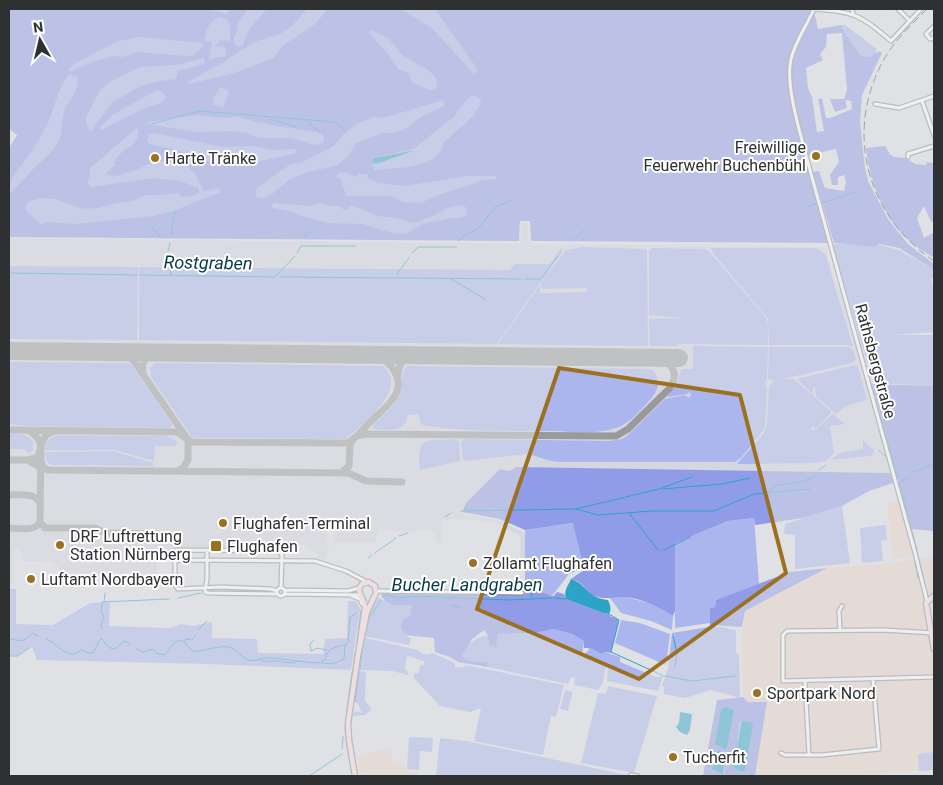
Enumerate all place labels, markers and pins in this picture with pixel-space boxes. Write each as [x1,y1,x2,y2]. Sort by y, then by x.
place label: Freiwillige Feuerwehr Buchenbühl [643,138,806,175]
place label: Harte Tränke [165,149,256,168]
marker: Freiwillige Feuerwehr Buchenbühl [810,150,822,162]
marker: Harte Tränke [149,152,161,164]
place label: Flughafen-Terminal [233,514,370,533]
marker: Flughafen-Terminal [217,517,229,529]
place label: DRF Luftrettung Station Nürnberg [70,527,191,564]
place label: Flughafen [227,537,298,556]
marker: DRF Luftrettung Station Nürnberg [54,539,66,551]
marker: Flughafen [209,539,223,553]
place label: Zollamt Flughafen [483,554,612,573]
marker: Zollamt Flughafen [467,557,479,569]
place label: Luftamt Nordbayern [41,570,183,589]
marker: Luftamt Nordbayern [25,573,37,585]
place label: Sportpark Nord [767,684,876,703]
marker: Sportpark Nord [751,687,763,699]
place label: Tucherfit [683,748,746,767]
marker: Tucherfit [667,751,679,763]

